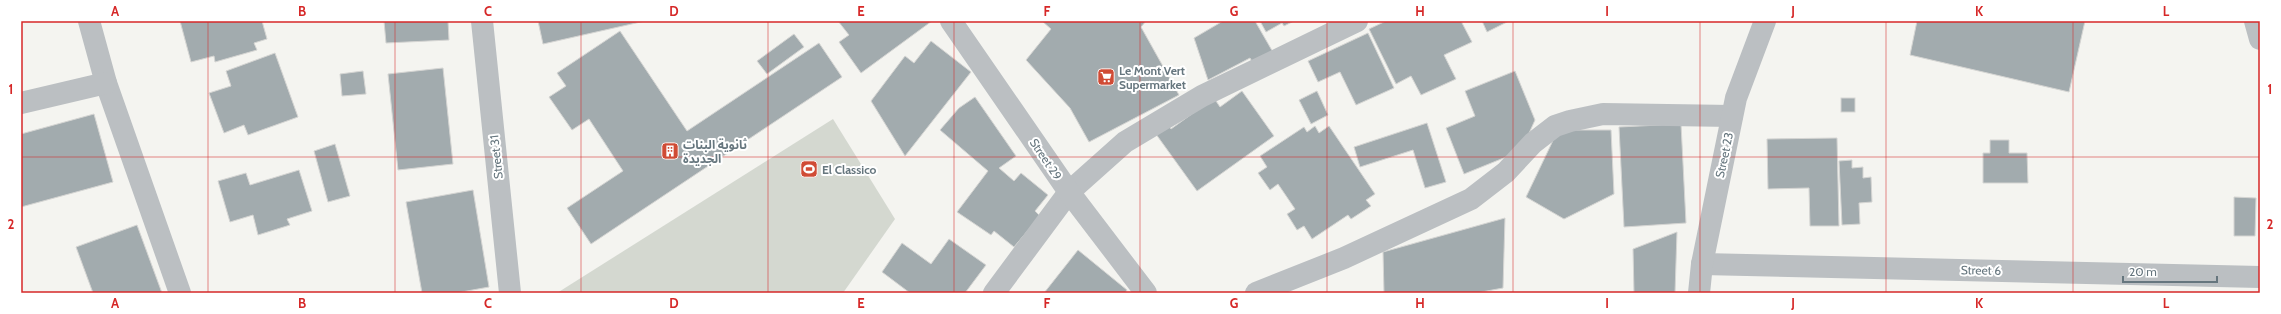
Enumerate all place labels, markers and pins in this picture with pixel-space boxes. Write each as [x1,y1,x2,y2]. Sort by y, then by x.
place label: Le Mont Vert Supermarket [1119,63,1186,92]
supermarket icon: Le Mont Vert Supermarket [1096,67,1116,87]
place label: ثانوية البنات الجديدة [683,137,747,166]
building icon: ثانوية البنات الجديدة [660,141,680,161]
sports icon: El Classico [799,159,819,179]
place label: El Classico [822,162,877,177]

